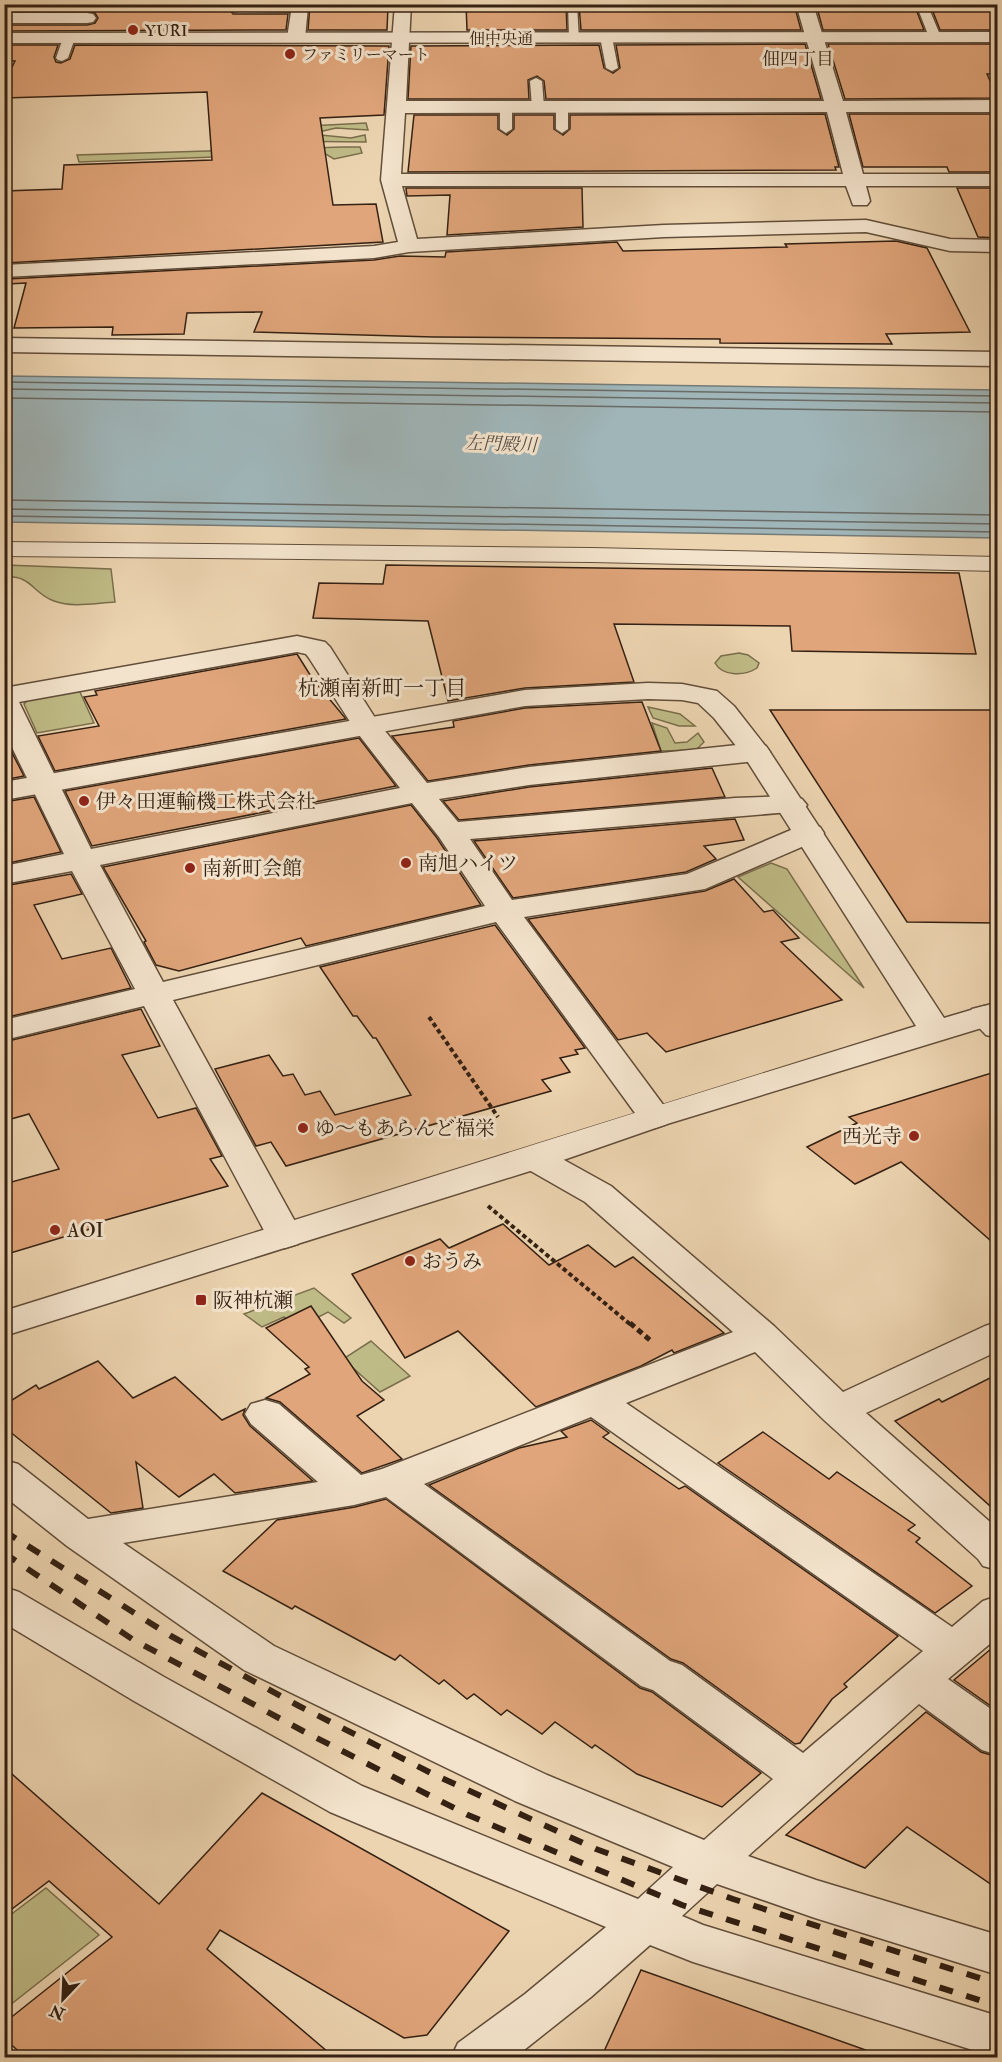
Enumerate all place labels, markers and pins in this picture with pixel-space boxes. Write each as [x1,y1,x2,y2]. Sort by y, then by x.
place label: YURI [145,21,187,41]
marker: YURI [126,23,140,37]
place label: ファミリーマート [302,45,430,65]
marker: ファミリーマート [283,47,297,61]
place label: 伊々田運輸機工株式会社 [96,789,316,814]
marker: 伊々田運輸機工株式会社 [77,794,91,808]
place label: 南旭ハイツ [418,851,518,876]
place label: 南新町会館 [202,856,302,881]
marker: 南旭ハイツ [399,856,413,870]
marker: 南新町会館 [183,861,197,875]
place label: ゆ～もあらんど福栄 [315,1116,495,1141]
marker: ゆ～もあらんど福栄 [296,1121,310,1135]
place label: 西光寺 [842,1124,902,1149]
marker: 西光寺 [907,1129,921,1143]
place label: AOI [66,1218,104,1243]
marker: AOI [48,1223,62,1237]
place label: おうみ [422,1249,482,1274]
marker: おうみ [403,1254,417,1268]
place label: 阪神杭瀬 [213,1288,293,1313]
marker: 阪神杭瀬 [194,1293,208,1307]

